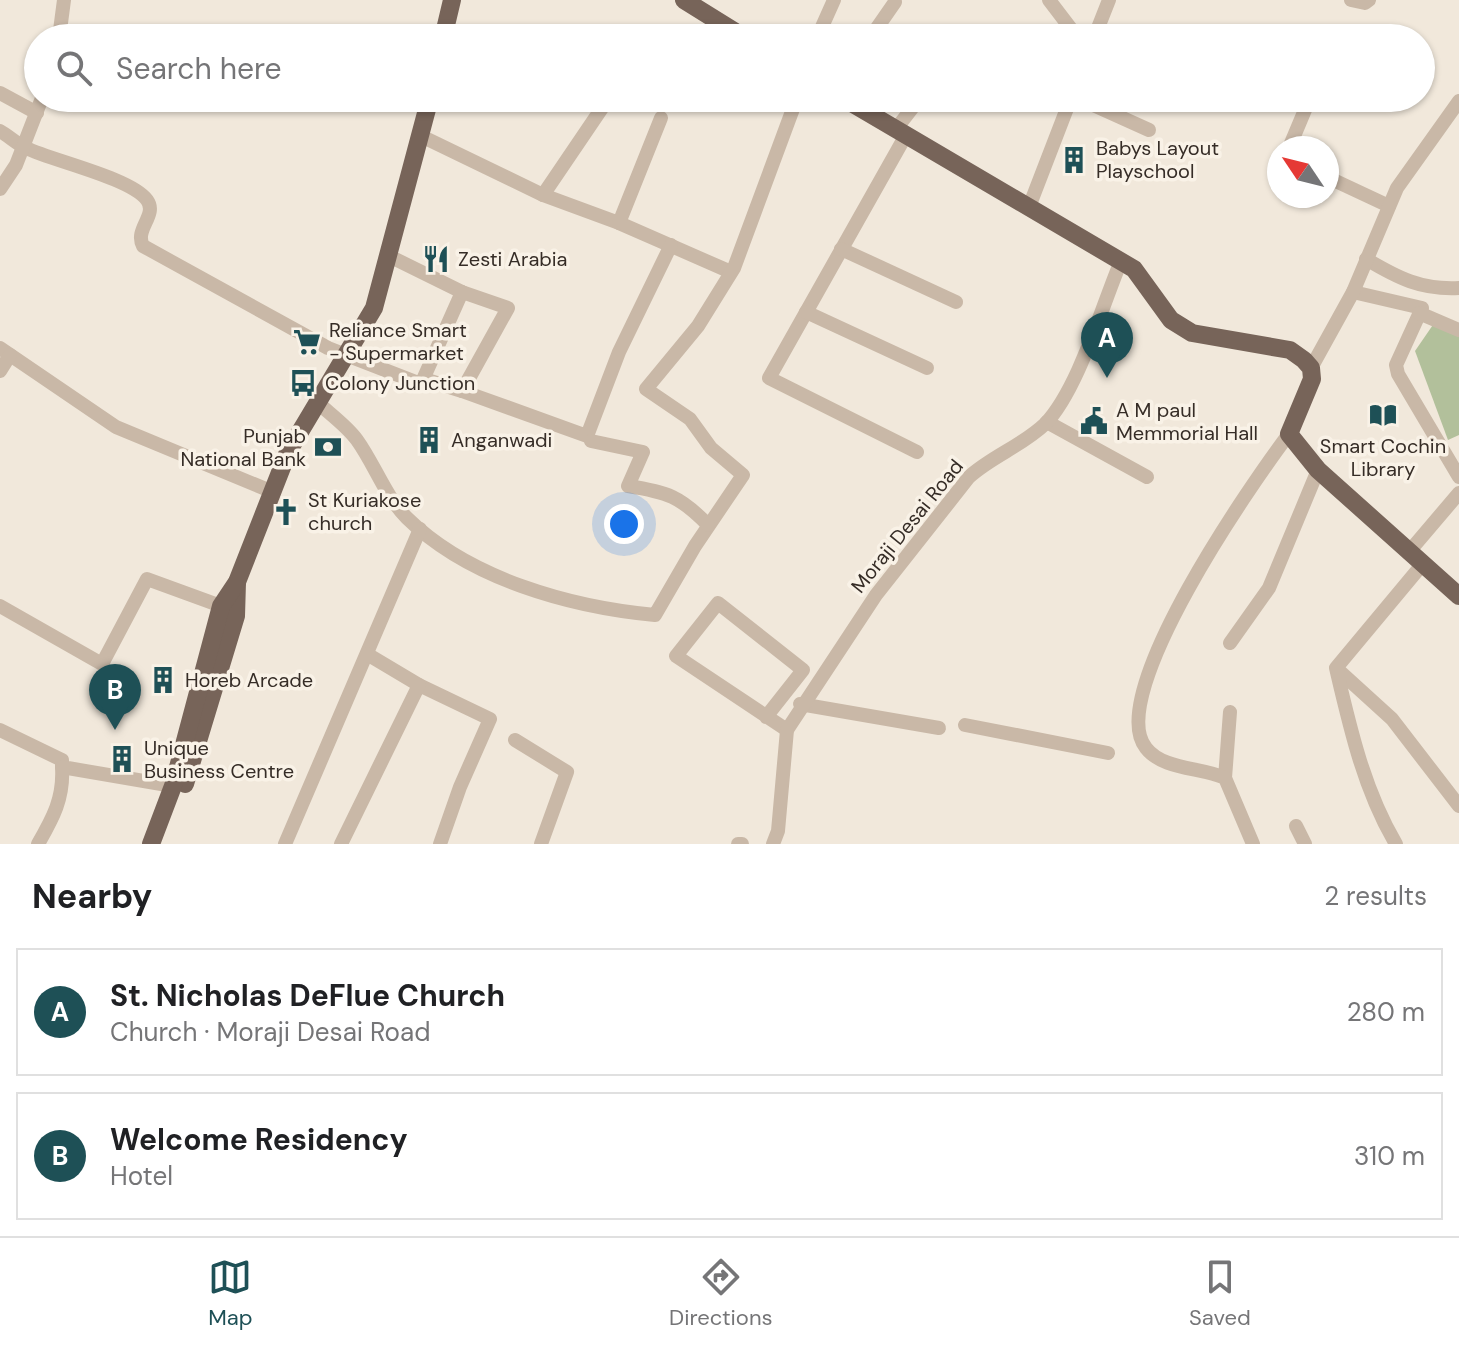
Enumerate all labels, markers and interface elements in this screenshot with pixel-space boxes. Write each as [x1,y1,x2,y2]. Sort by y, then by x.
search box [24,24,1435,112]
icon: search [52,46,96,90]
text: Search here [116,49,282,88]
place label: Babys Layout Playschool [1096,135,1219,184]
north arrow [1267,136,1339,208]
building icon: Babys Layout Playschool [1059,145,1089,175]
restaurant icon: Zesti Arabia [421,244,451,274]
place label: Zesti Arabia [458,246,568,272]
pin: A [1081,312,1133,378]
place label: Reliance Smart - Supermarket [329,317,467,366]
supermarket icon: Reliance Smart - Supermarket [292,327,322,357]
bus stop icon: Colony Junction [288,368,318,398]
place label: Colony Junction [325,370,475,396]
place label: A M paul Memmorial Hall [1116,397,1258,446]
library icon: Smart Cochin Library [1368,400,1398,430]
public building icon: A M paul Memmorial Hall [1079,406,1109,436]
place label: Punjab National Bank [180,423,306,472]
building icon: Anganwadi [414,425,444,455]
place label: Anganwadi [451,427,552,453]
bank icon: Punjab National Bank [313,432,343,462]
place label: Smart Cochin Library [1320,433,1446,482]
street label: Moraji Desai Road [845,454,969,598]
place label: St Kuriakose church [308,487,421,536]
church icon: St Kuriakose church [271,497,301,527]
your location [604,504,644,544]
pin: B [89,664,141,730]
building icon: Horeb Arcade [148,665,178,695]
place label: Horeb Arcade [185,667,313,693]
place label: Unique Business Centre [144,735,294,784]
building icon: Unique Business Centre [107,744,137,774]
text: Nearby [32,874,152,919]
text: 2 results [1324,879,1427,913]
text: St. Nicholas DeFlue Church [110,976,505,1015]
text: A [51,995,69,1029]
text: 280 m [1347,995,1425,1029]
text: Church · Moraji Desai Road [110,1015,430,1049]
text: Welcome Residency [110,1120,408,1159]
text: B [52,1139,68,1173]
text: 310 m [1354,1139,1425,1173]
text: Hotel [110,1159,173,1193]
tab: Map [208,1255,253,1332]
tab: Directions [669,1255,773,1332]
tab: Saved [1189,1255,1251,1332]

